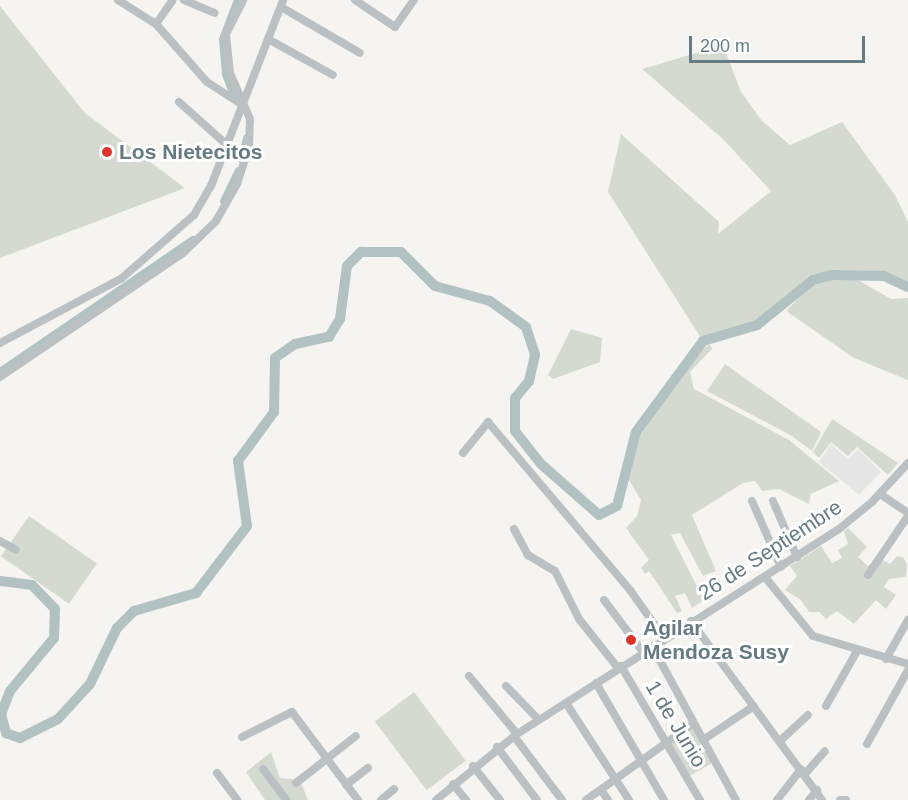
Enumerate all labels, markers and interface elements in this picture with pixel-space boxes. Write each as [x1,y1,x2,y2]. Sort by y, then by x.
scale bar [692,24,868,62]
text: 200 m [700,36,750,56]
place label: Los Nietecitos [119,139,263,165]
marker: Los Nietecitos [100,145,114,159]
street label: 26 de Septiembre [694,494,846,606]
place label: Agilar Mendoza Susy [643,615,789,665]
marker: Agilar Mendoza Susy [624,633,638,647]
street label: 1 de Junio [640,676,712,772]

